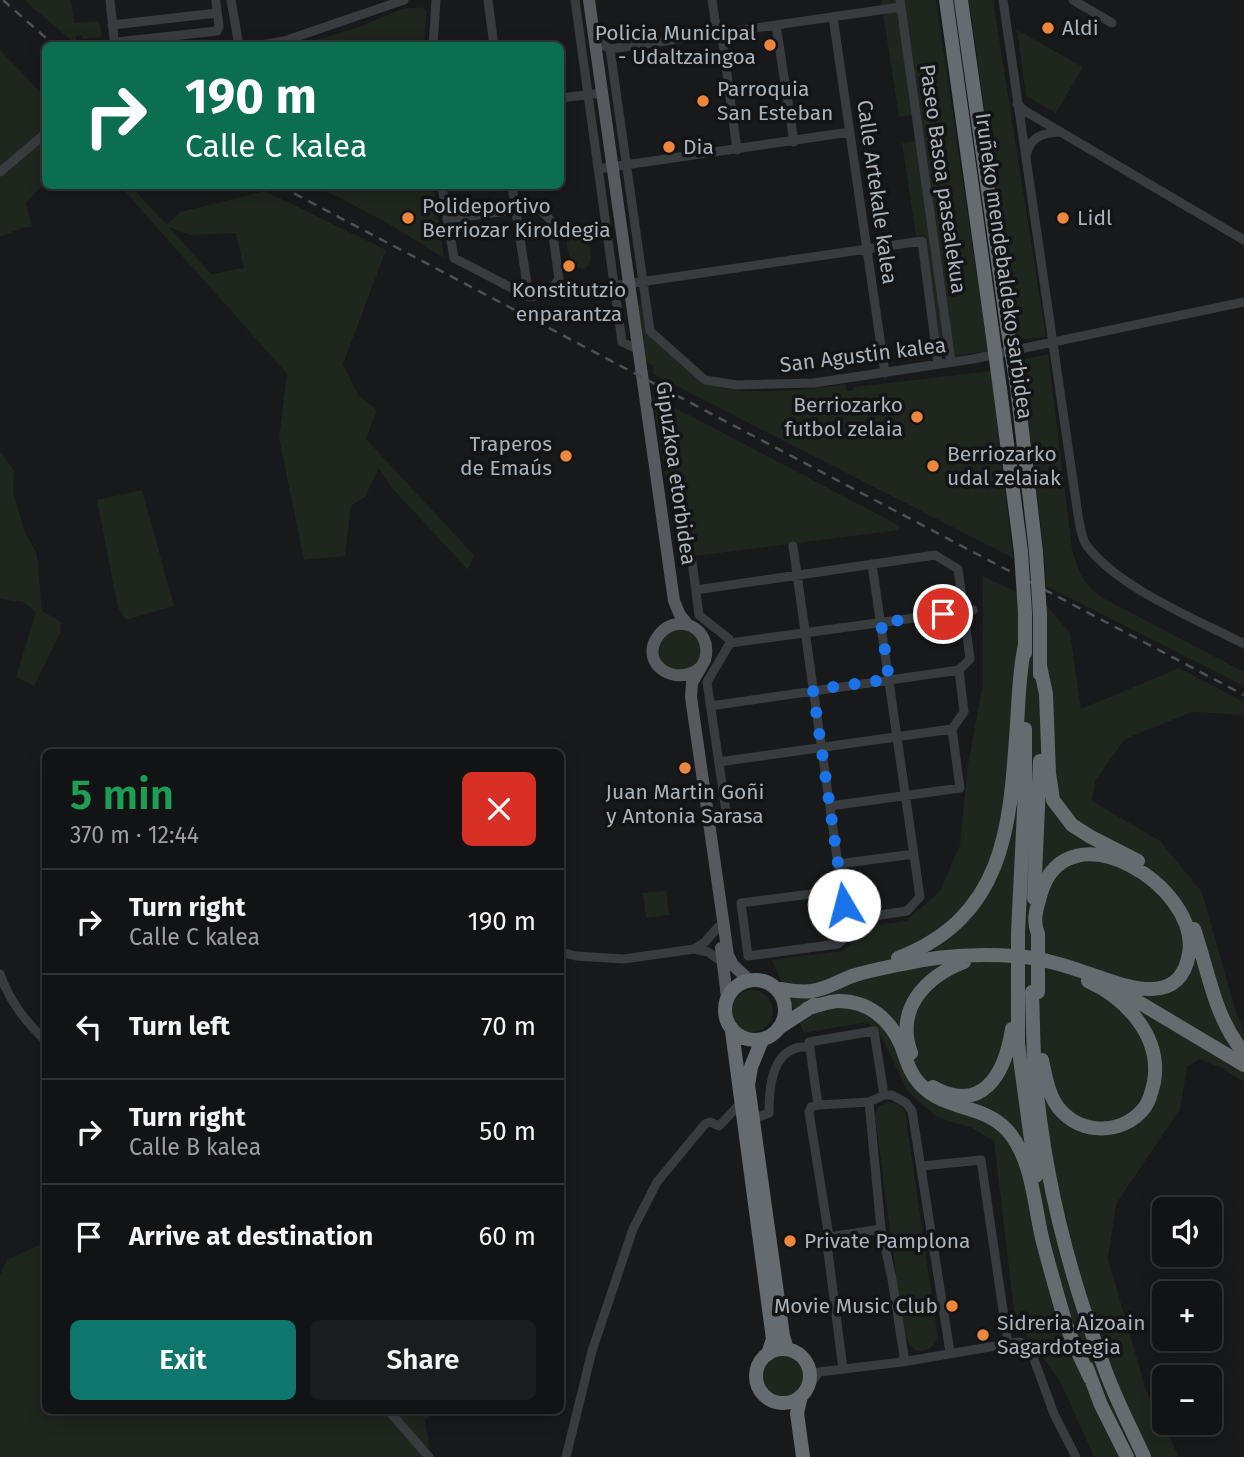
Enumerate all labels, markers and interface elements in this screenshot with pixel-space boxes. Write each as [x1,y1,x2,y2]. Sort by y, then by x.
place label: Aldi [1062,15,1099,41]
place label: Policia Municipal - Udaltzaingoa [595,20,756,70]
marker: Aldi [1040,20,1056,36]
marker: Policia Municipal - Udaltzaingoa [762,37,778,53]
street label: Paseo Basoa pasealekua [914,62,972,296]
text: 190 m [185,67,317,126]
icon: right [70,70,161,161]
place label: Parroquia San Esteban [717,76,833,126]
marker: Parroquia San Esteban [695,93,711,109]
street label: Calle Artekale kalea [851,98,903,286]
street label: Iruñeko mendebaldeko sarbidea [970,111,1038,421]
text: Calle C kalea [185,127,367,165]
place label: Dia [683,134,714,160]
marker: Dia [661,139,677,155]
place label: Polideportivo Berriozar Kiroldegia [422,193,611,243]
place label: Lidl [1077,205,1112,231]
marker: Polideportivo Berriozar Kiroldegia [400,210,416,226]
marker: Lidl [1055,210,1071,226]
marker: Konstitutzio enparantza [561,258,577,274]
place label: Konstitutzio enparantza [512,277,626,327]
street label: San Agustin kalea [778,332,948,378]
street label: Gipuzkoa etorbidea [650,379,702,567]
place label: Berriozarko futbol zelaia [784,392,903,442]
marker: Berriozarko futbol zelaia [909,409,925,425]
place label: Traperos de Emaús [460,431,552,481]
place label: Berriozarko udal zelaiak [947,441,1061,491]
marker: Traperos de Emaús [558,448,574,464]
marker: Berriozarko udal zelaiak [925,458,941,474]
pin [913,584,973,644]
icon: arrive [924,595,962,633]
marker: Juan Martin Goñi y Antonia Sarasa [677,760,693,776]
text: 5 min [70,770,174,820]
button: close [462,772,536,846]
place label: Juan Martin Goñi y Antonia Sarasa [606,779,764,829]
text: 370 m · 12:44 [70,821,199,849]
position arrow [807,868,881,942]
text: Turn right [129,892,246,923]
icon: right [70,903,108,941]
text: 190 m [467,906,536,937]
text: Calle C kalea [129,923,260,951]
icon: left [70,1008,108,1046]
text: Turn left [129,1011,230,1042]
text: 70 m [481,1011,536,1042]
text: Turn right [129,1102,246,1133]
icon: right [70,1113,108,1151]
text: 50 m [479,1116,536,1147]
text: Calle B kalea [129,1133,261,1161]
map controls [1152,1197,1222,1435]
button: sound [1152,1197,1222,1267]
icon: arrive [70,1218,108,1256]
text: Arrive at destination [129,1221,373,1252]
text: 60 m [478,1221,536,1252]
place label: Private Pamplona [804,1228,971,1254]
marker: Private Pamplona [782,1233,798,1249]
button: + [1152,1281,1222,1351]
place label: Movie Music Club [774,1293,938,1319]
marker: Movie Music Club [944,1298,960,1314]
place label: Sidreria Aizoain Sagardotegia [997,1310,1146,1360]
button: Exit [70,1320,296,1400]
button: Share [310,1320,536,1400]
marker: Sidreria Aizoain Sagardotegia [975,1327,991,1343]
button: − [1152,1365,1222,1435]

